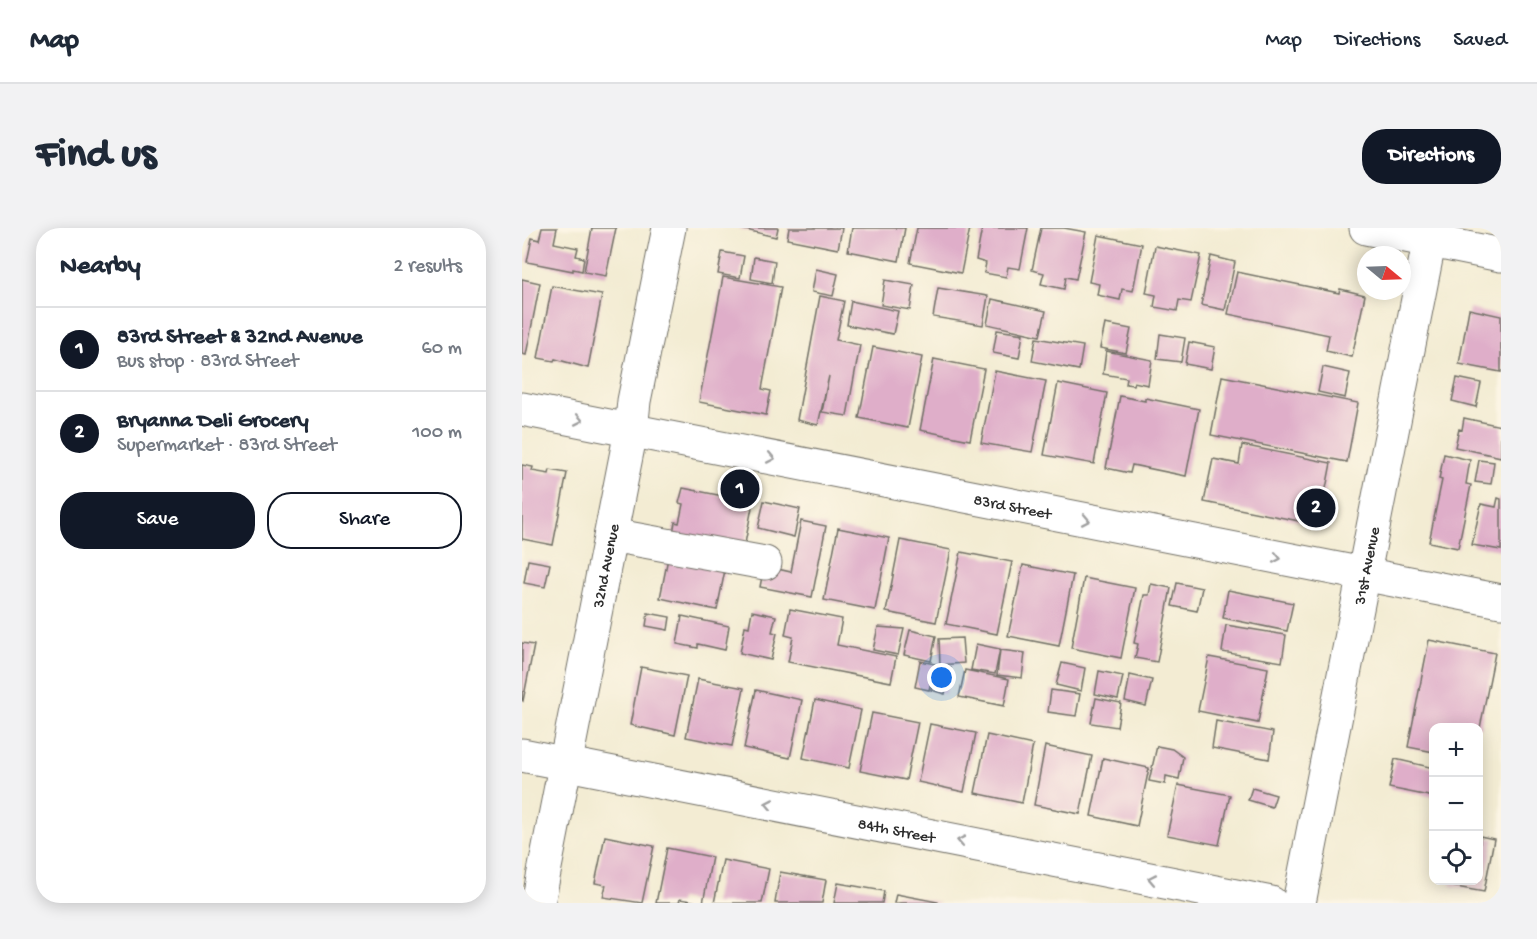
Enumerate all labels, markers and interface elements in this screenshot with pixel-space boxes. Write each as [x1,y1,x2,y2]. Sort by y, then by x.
text: Map [30,25,79,58]
text: Map [1265,29,1302,54]
text: Directions [1335,29,1420,54]
text: Saved [1453,29,1507,54]
button: Directions [1362,129,1501,184]
text: Find us [36,132,156,181]
north arrow [1357,246,1411,300]
text: Nearby [60,252,141,283]
text: 2 results [393,256,462,279]
text: 83rd Street & 32nd Avenue [117,325,363,351]
text: 1 [75,338,84,361]
text: 60 m [422,338,462,361]
text: Bus stop · 83rd Street [117,351,298,374]
text: Bryanna Deli Grocery [117,409,308,435]
one-way arrow [574,413,584,426]
text: 2 [75,422,84,445]
text: 100 m [412,422,462,445]
text: Supermarket · 83rd Street [117,435,337,458]
one-way arrow [765,451,775,464]
pin: 1 [720,466,760,512]
pin: 2 [1296,486,1336,530]
button: Save [60,492,255,549]
button: Share [267,492,462,549]
street label: 83rd Street [972,492,1054,526]
one-way arrow [1080,513,1090,526]
street label: 32nd Avenue [590,522,626,611]
street label: 31st Avenue [1352,525,1386,608]
one-way arrow [1272,551,1282,564]
your location [927,663,956,692]
map controls [1429,723,1483,885]
button: + [1429,723,1483,777]
button: − [1429,777,1483,831]
one-way arrow [765,798,775,811]
street label: 84th Street [856,816,938,850]
button: locate [1429,831,1483,885]
one-way arrow [956,835,966,848]
one-way arrow [1147,873,1157,886]

